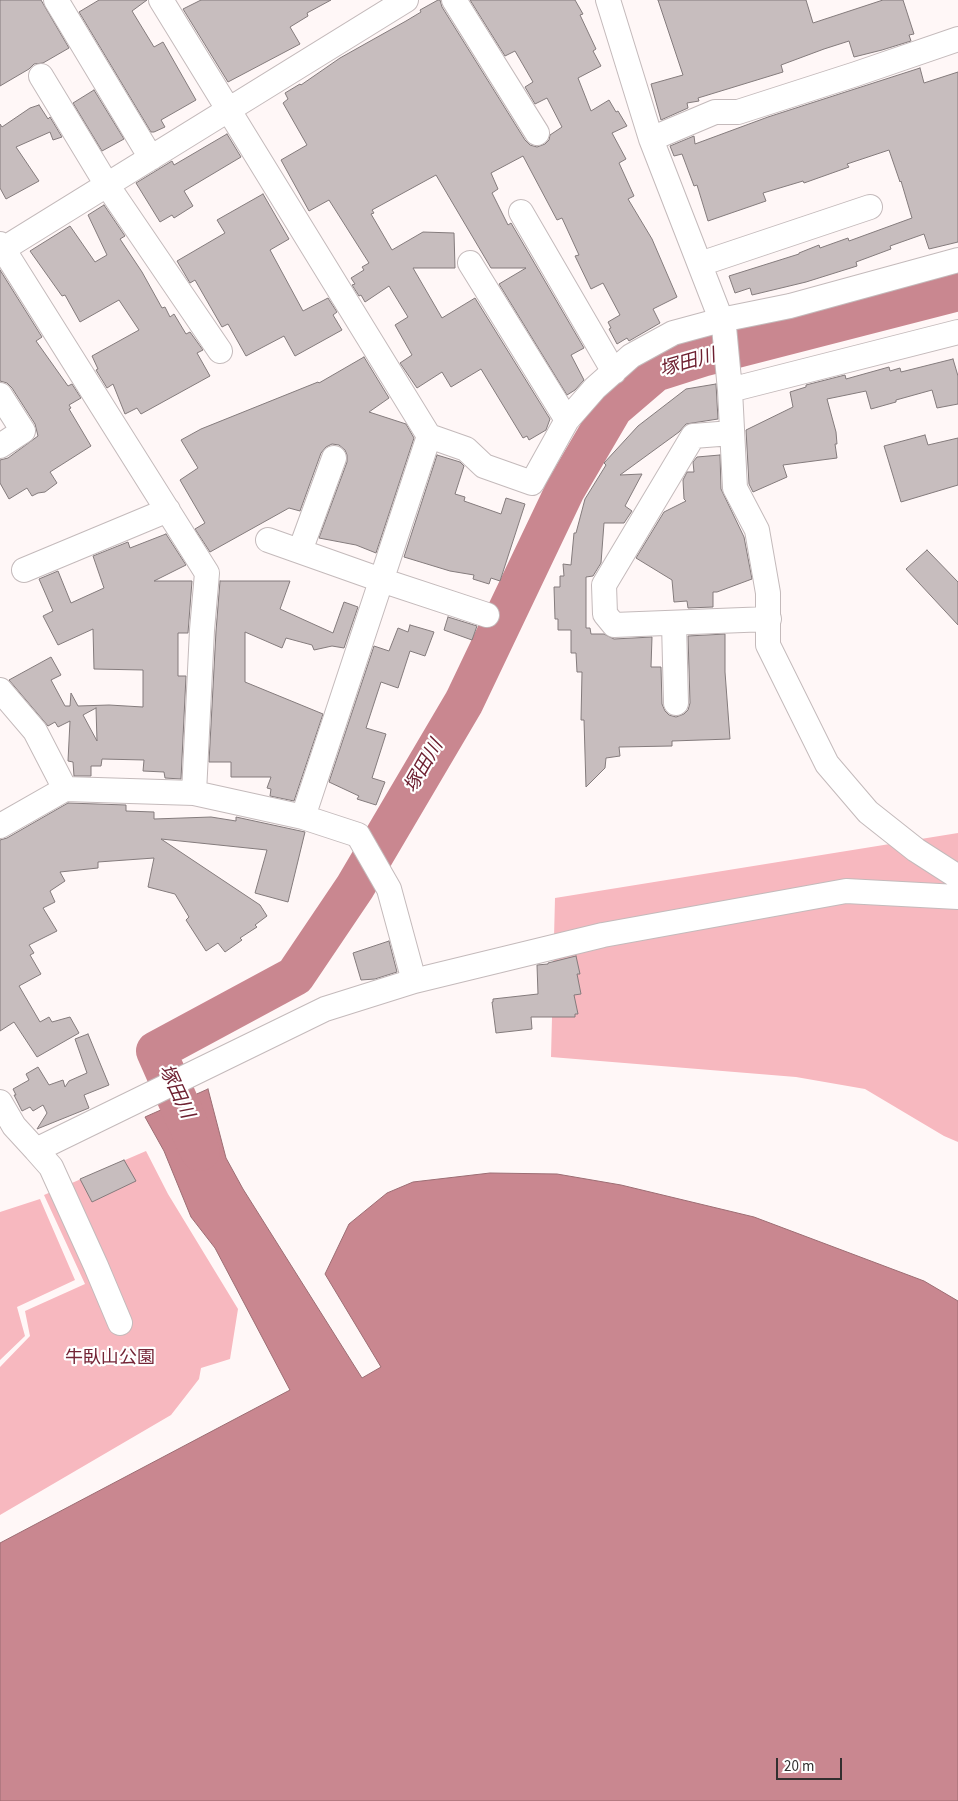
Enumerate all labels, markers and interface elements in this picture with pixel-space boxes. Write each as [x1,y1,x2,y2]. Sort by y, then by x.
water label: 塚田川 [657,345,719,383]
water label: 塚田川 [401,737,449,797]
water label: 塚田川 [153,1061,197,1123]
park label: 牛臥山公園 [65,1348,155,1370]
scale bar [778,1748,844,1780]
text: 20 m [784,1756,814,1777]

